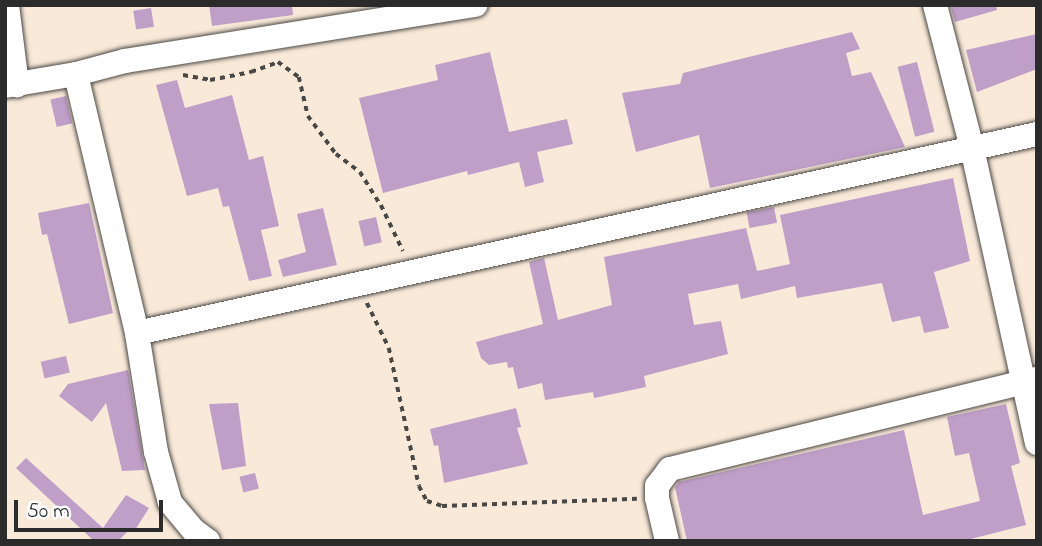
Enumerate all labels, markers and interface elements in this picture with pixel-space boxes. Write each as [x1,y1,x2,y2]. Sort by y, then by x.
scale bar [18,486,166,530]
text: 50 m [27,497,70,527]

